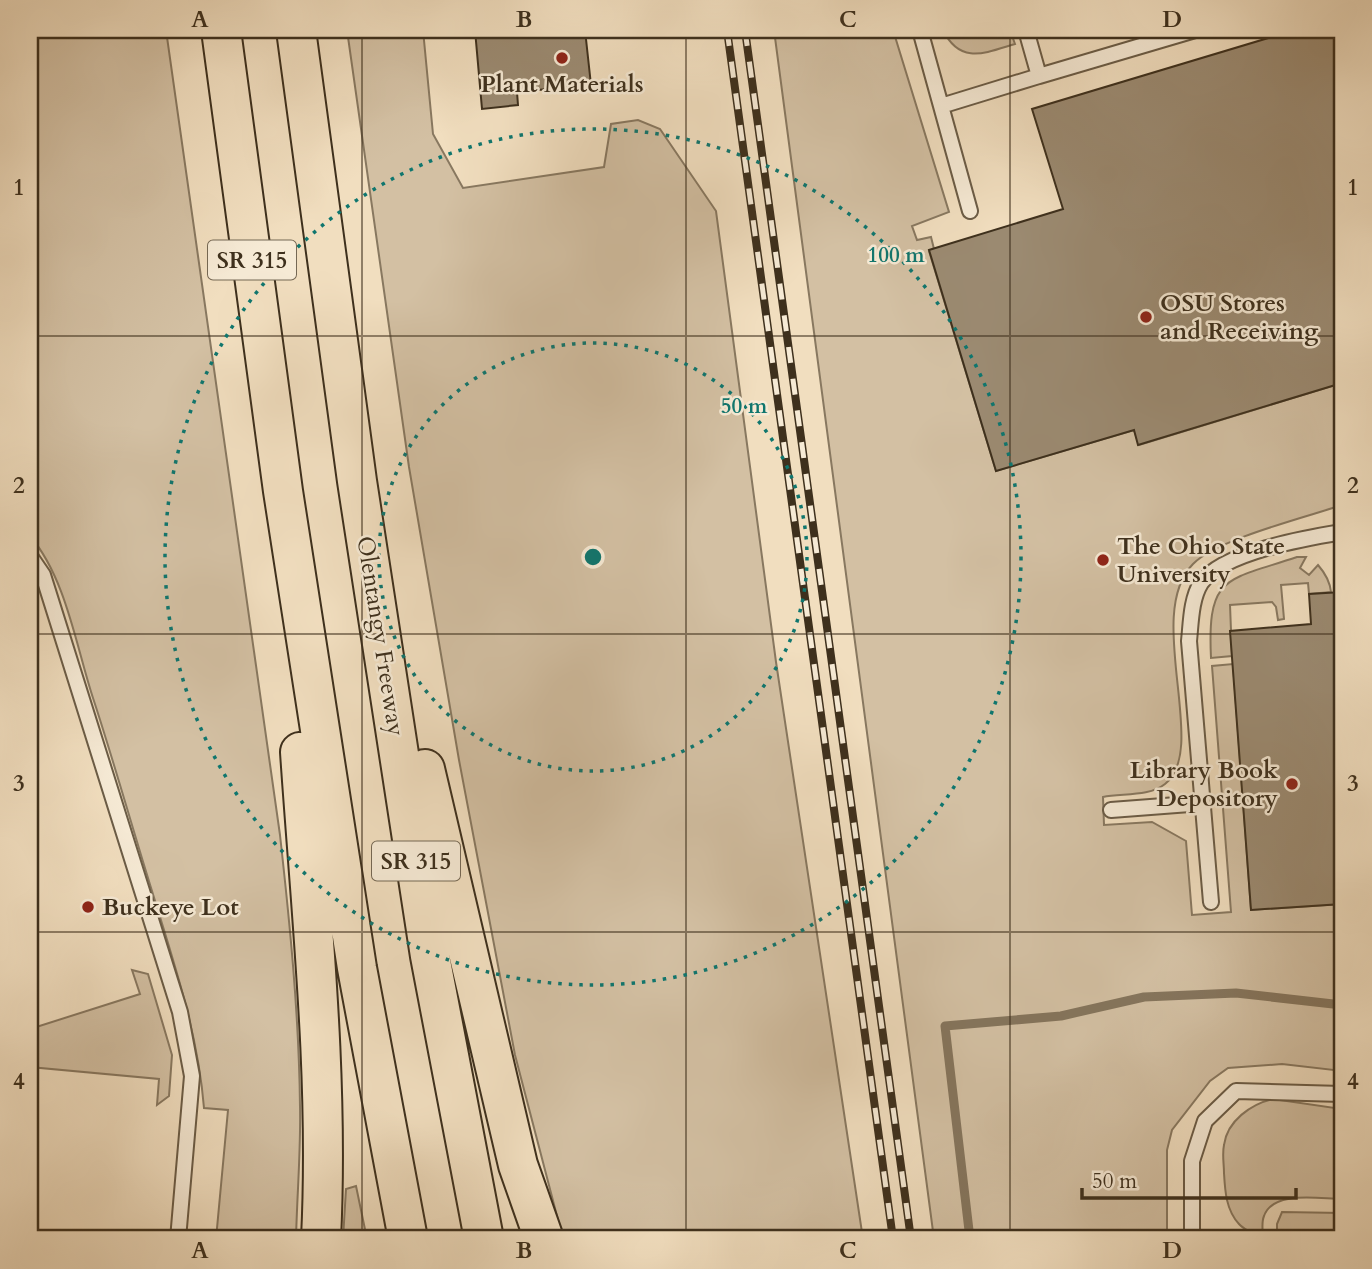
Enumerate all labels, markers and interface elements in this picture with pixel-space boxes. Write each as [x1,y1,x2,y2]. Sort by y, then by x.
text: A [191,4,209,35]
text: B [516,4,532,35]
text: C [839,4,857,35]
text: D [1162,4,1182,35]
marker: Plant Materials [554,50,570,66]
place label: Plant Materials [480,68,644,101]
text: 1 [13,172,25,203]
text: 1 [1347,172,1359,203]
road number: SR 315 [208,241,296,280]
text: 100 m [867,241,925,270]
place label: OSU Stores and Receiving [1160,287,1319,348]
marker: OSU Stores and Receiving [1138,309,1154,325]
text: 50 m [721,392,768,421]
text: 2 [13,470,25,501]
text: 2 [1347,470,1359,501]
place label: The Ohio State University [1117,530,1285,591]
street label: Olentangy Freeway [348,534,413,739]
centre of rings [581,545,605,569]
marker: The Ohio State University [1095,552,1111,568]
place label: Library Book Depository [1130,754,1278,815]
text: 3 [13,768,25,799]
text: 3 [1347,768,1359,799]
marker: Library Book Depository [1284,776,1300,792]
road number: SR 315 [372,842,460,880]
place label: Buckeye Lot [102,891,239,924]
marker: Buckeye Lot [80,899,96,915]
text: 4 [13,1066,25,1097]
text: 4 [1347,1066,1359,1097]
scale bar [1082,1157,1295,1201]
text: 50 m [1092,1167,1137,1196]
text: A [191,1235,209,1266]
text: B [516,1235,532,1266]
text: C [839,1235,857,1266]
text: D [1162,1235,1182,1266]

